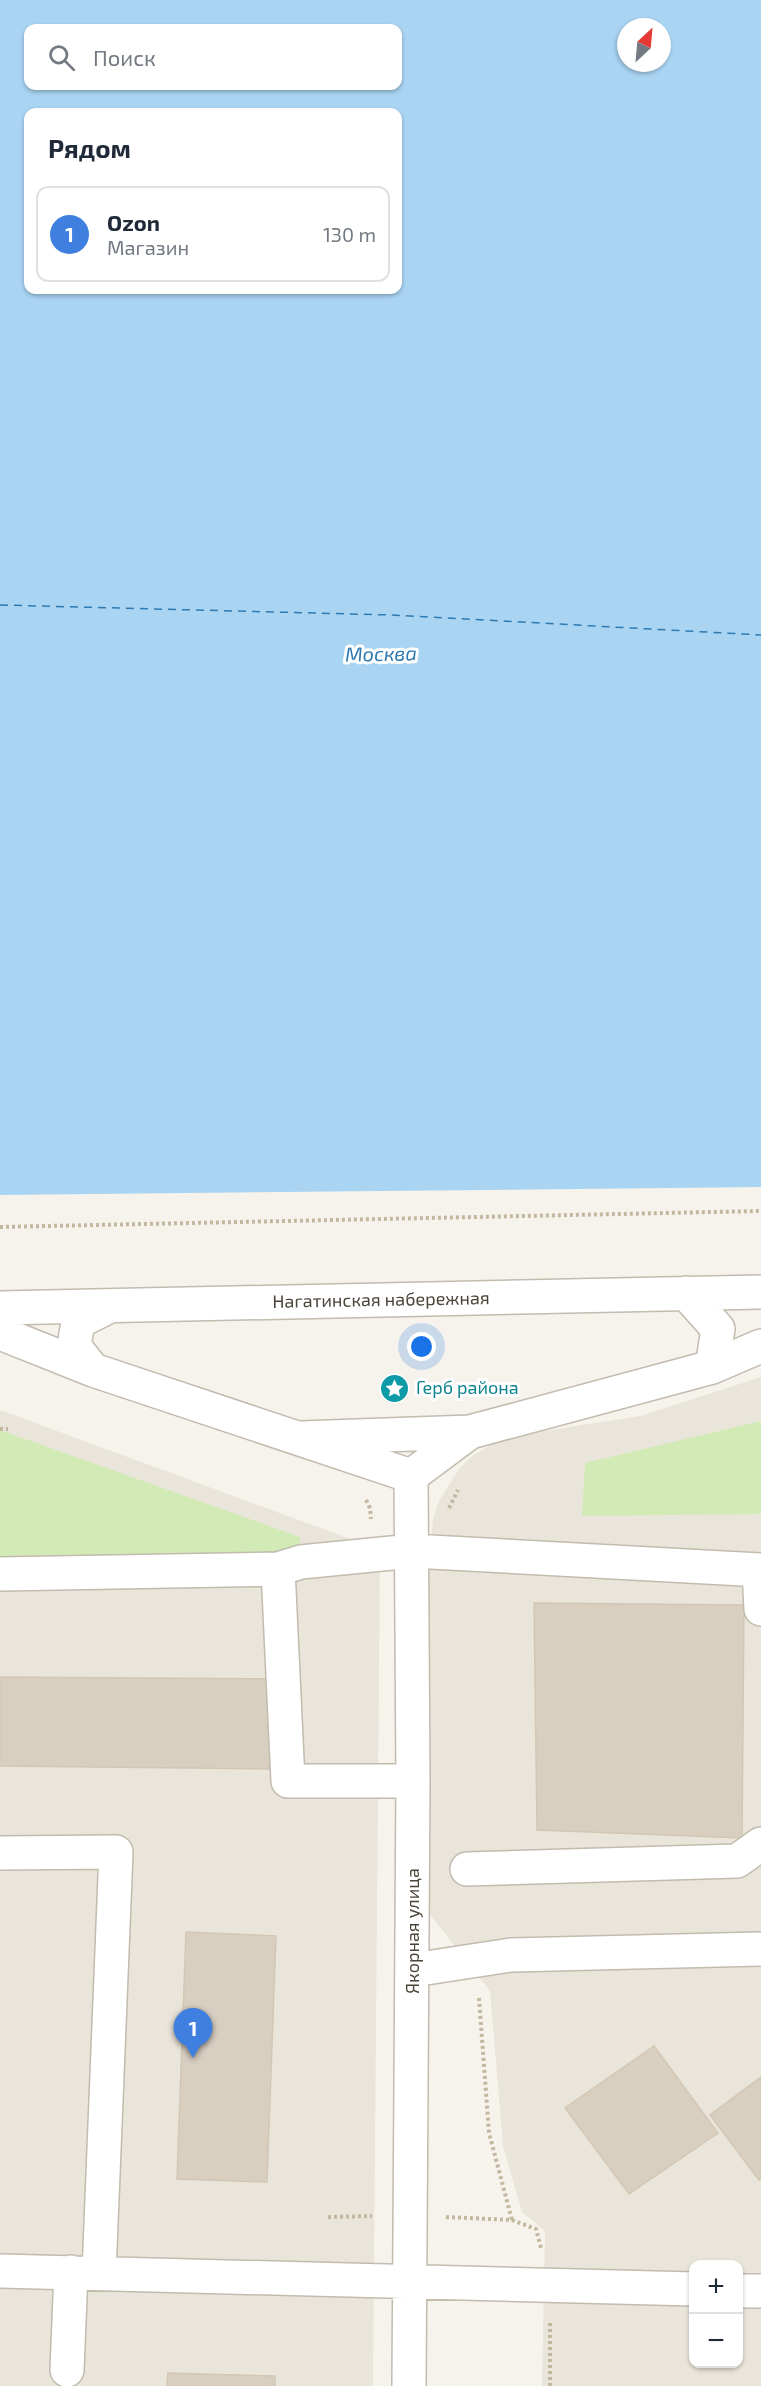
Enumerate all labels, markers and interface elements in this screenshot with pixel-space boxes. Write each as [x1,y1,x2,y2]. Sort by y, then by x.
north arrow [617,18,671,72]
search box [24,24,402,90]
icon: search [45,41,78,74]
text: Поиск [93,44,156,70]
text: Рядом [48,132,131,163]
text: Ozon [107,209,160,235]
text: 1 [65,222,74,246]
text: 130 m [323,222,376,246]
text: Магазин [107,235,189,259]
water label: Москва [345,640,417,666]
street label: Нагатинская набережная [272,1286,490,1312]
your location [407,1332,436,1361]
place icon: Герб района [379,1372,411,1404]
place label: Герб района [416,1376,519,1398]
street label: Якорная улица [401,1868,423,1994]
pin: 1 [174,2008,212,2058]
map controls [689,2260,743,2368]
button: + [689,2260,743,2314]
button: − [689,2314,743,2368]

